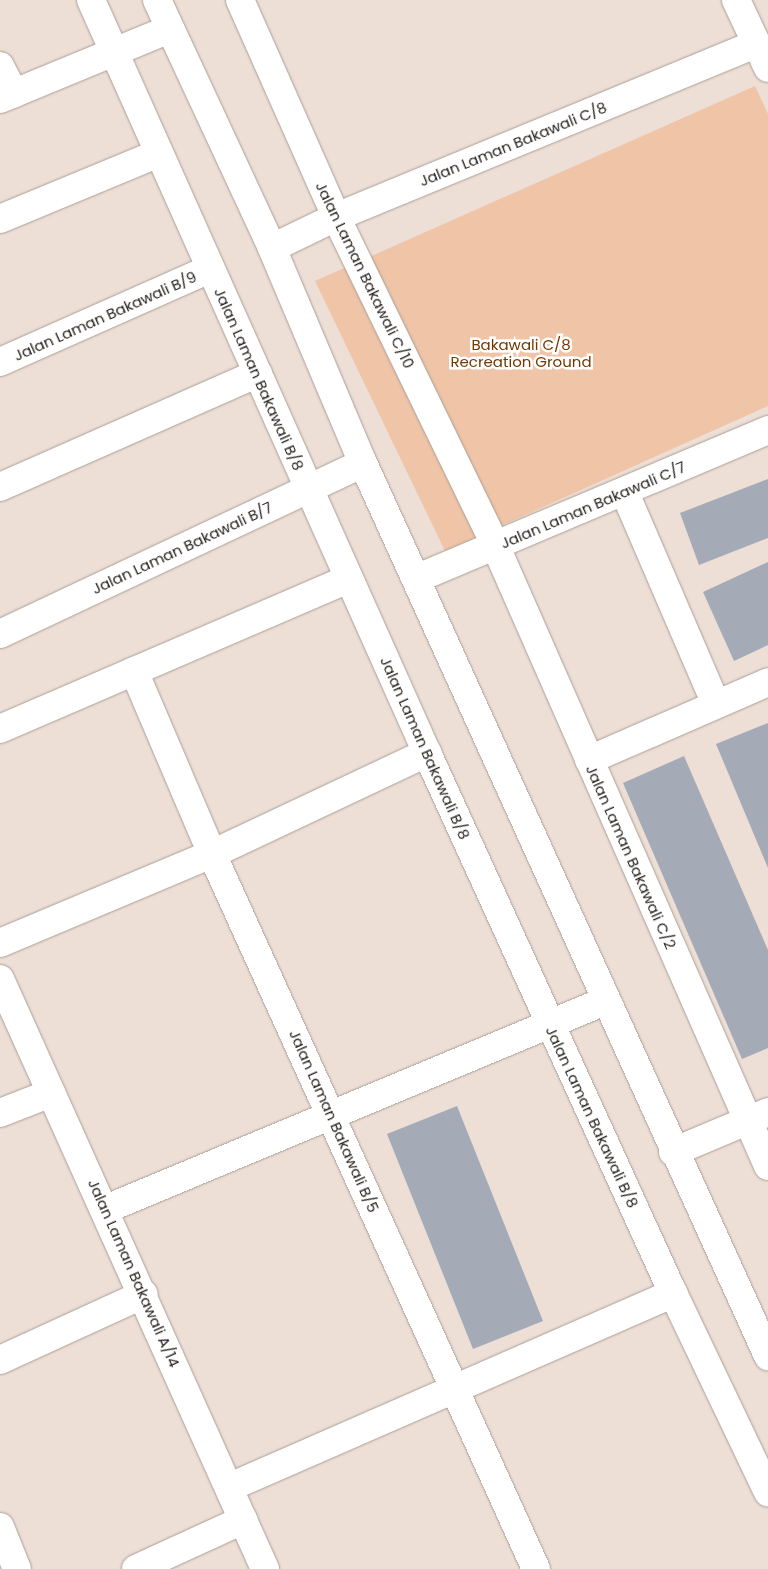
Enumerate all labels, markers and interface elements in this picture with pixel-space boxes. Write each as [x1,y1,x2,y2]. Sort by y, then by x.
street label: Jalan Laman Bakawali C/8 [417,98,609,190]
street label: Jalan Laman Bakawali C/10 [312,179,418,371]
street label: Jalan Laman Bakawali B/9 [11,267,199,365]
street label: Jalan Laman Bakawali B/8 [210,285,308,473]
park label: Bakawali C/8 Recreation Ground [450,335,592,370]
street label: Jalan Laman Bakawali C/7 [498,458,688,552]
street label: Jalan Laman Bakawali B/7 [89,498,275,598]
street label: Jalan Laman Bakawali B/8 [376,654,474,842]
street label: Jalan Laman Bakawali C/2 [582,762,680,952]
street label: Jalan Laman Bakawali B/8 [542,1023,642,1211]
street label: Jalan Laman Bakawali B/5 [285,1027,383,1215]
street label: Jalan Laman Bakawali A/14 [84,1176,184,1370]

